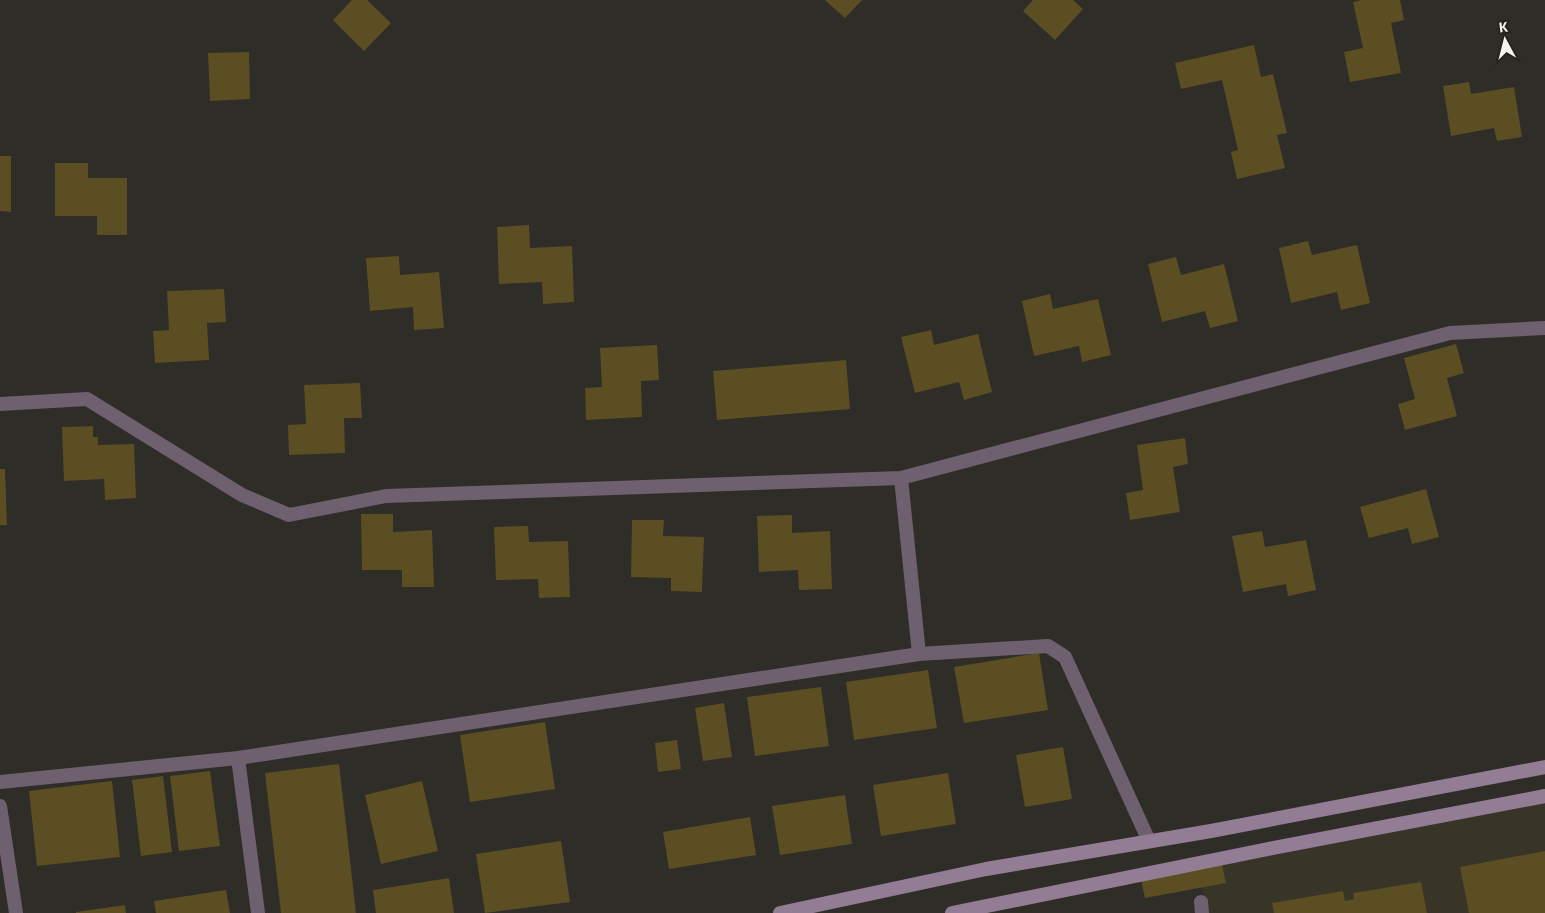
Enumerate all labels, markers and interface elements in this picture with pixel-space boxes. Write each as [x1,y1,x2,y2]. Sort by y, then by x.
north arrow [1480,15,1530,65]
text: K [1498,18,1509,36]

